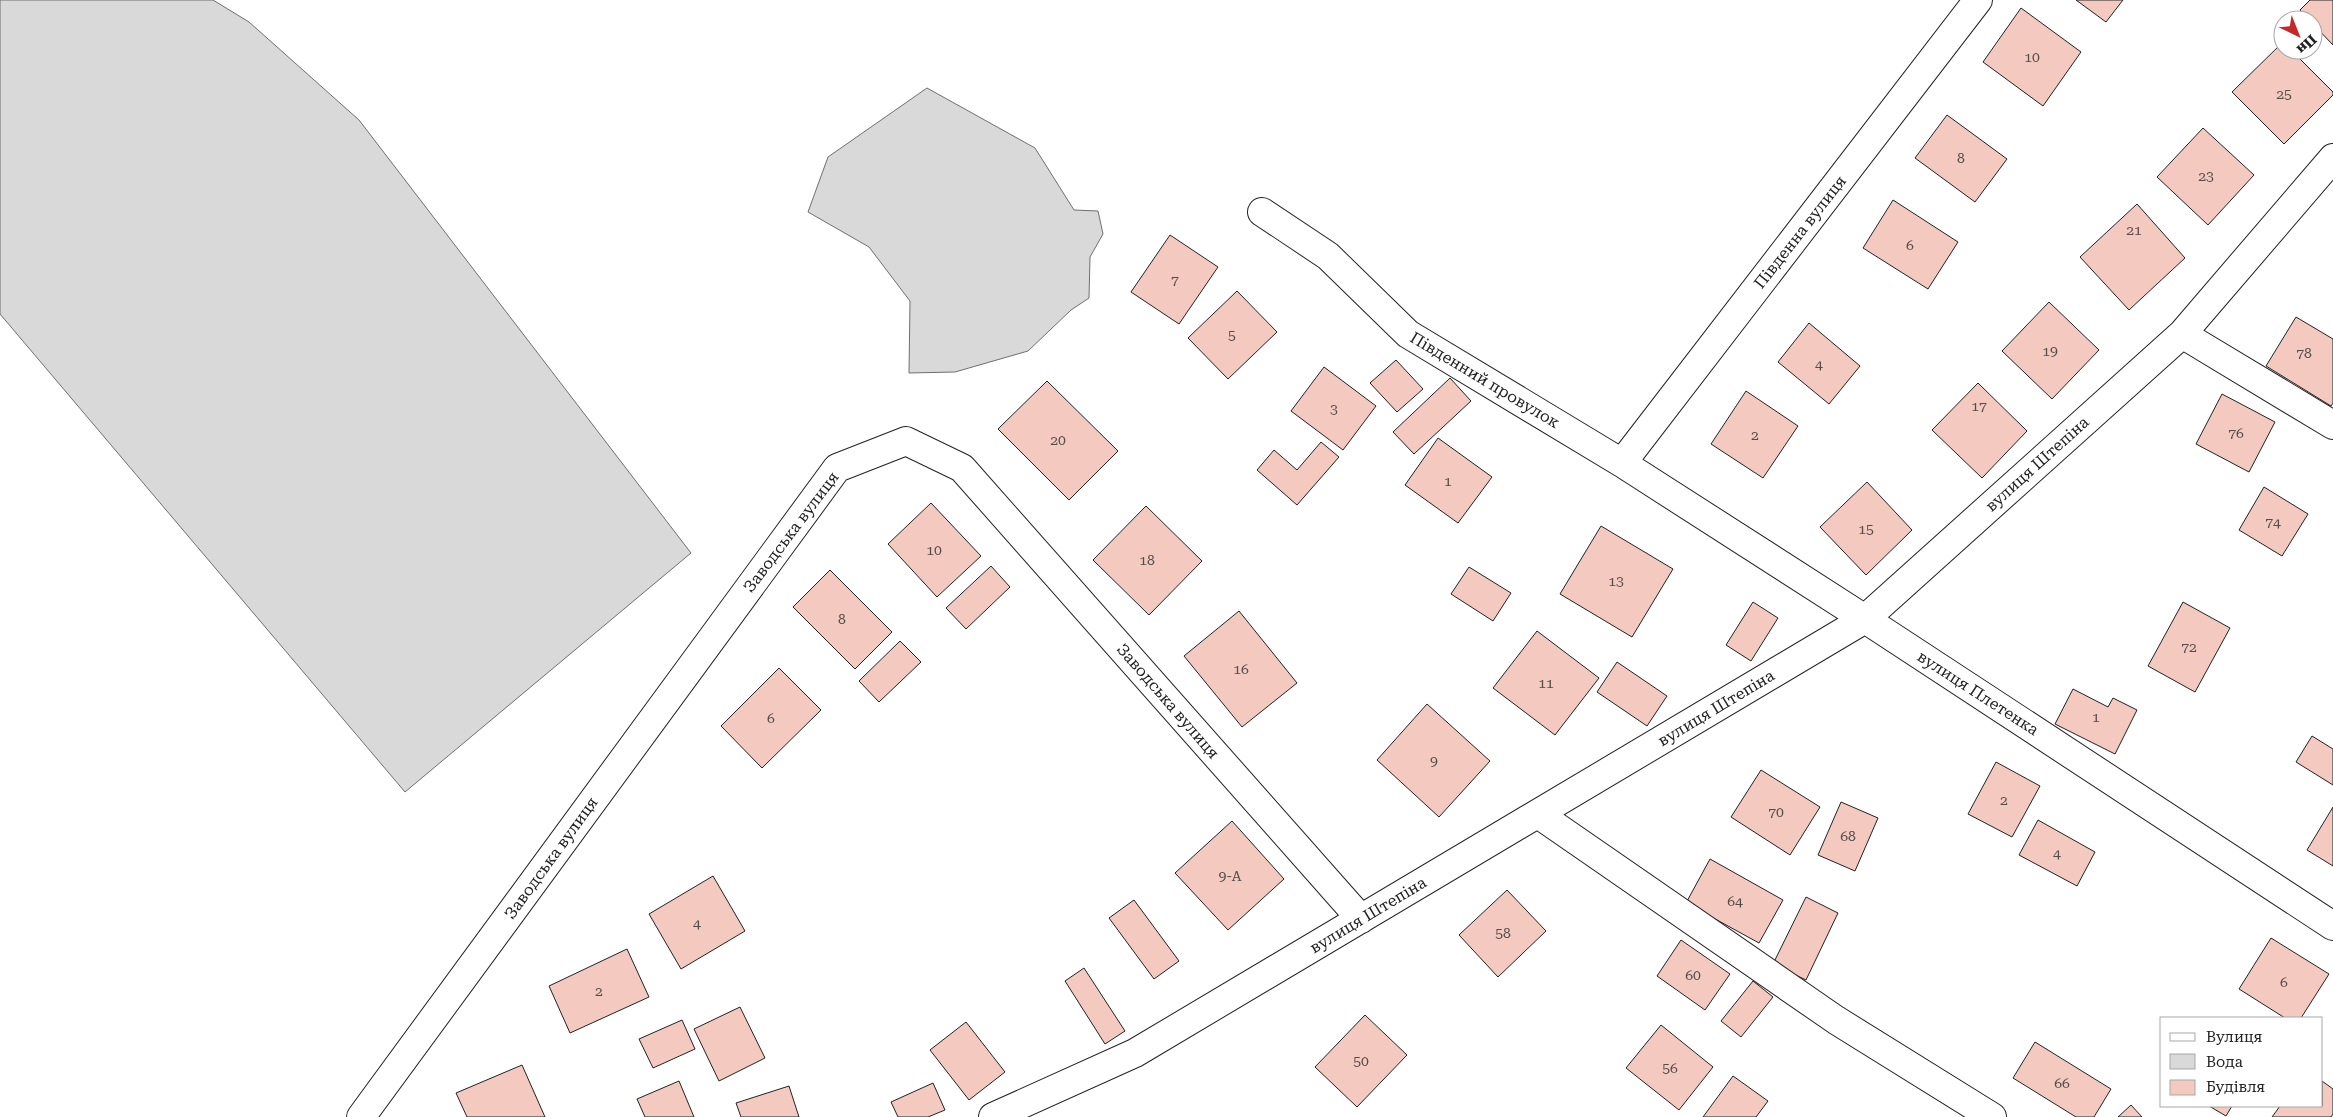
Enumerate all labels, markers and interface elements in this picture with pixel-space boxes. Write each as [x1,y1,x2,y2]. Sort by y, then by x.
north arrow [2273,10,2323,60]
text: Пн [2293,32,2320,58]
house number: 10 [2024,49,2040,65]
house number: 25 [2276,86,2292,102]
house number: 8 [1957,150,1965,166]
house number: 23 [2198,168,2214,184]
street label: Південна вулиця [1750,172,1850,292]
house number: 21 [2126,222,2142,238]
house number: 6 [1906,237,1914,253]
house number: 7 [1171,272,1179,288]
house number: 5 [1228,327,1236,343]
street label: Південний провулок [1407,328,1563,432]
house number: 19 [2042,343,2058,359]
house number: 78 [2296,345,2312,361]
house number: 4 [1815,356,1823,372]
house number: 17 [1971,398,1987,414]
house number: 3 [1330,401,1338,417]
street label: вулиця Штепіна [1981,412,2093,515]
house number: 76 [2228,425,2244,441]
house number: 2 [1751,427,1759,443]
house number: 20 [1050,432,1066,448]
street label: Заводська вулиця [739,468,843,596]
house number: 1 [1444,473,1452,489]
house number: 74 [2265,514,2281,530]
house number: 15 [1858,521,1874,537]
house number: 10 [926,542,942,558]
house number: 18 [1139,552,1155,568]
house number: 13 [1608,573,1624,589]
house number: 8 [838,611,846,627]
house number: 72 [2181,639,2197,655]
street label: Заводська вулиця [1113,640,1223,762]
street label: вулиця Плетенка [1914,647,2043,740]
house number: 16 [1233,661,1249,677]
street label: вулиця Штепіна [1654,666,1778,750]
house number: 11 [1538,675,1554,691]
house number: 1 [2092,709,2100,725]
house number: 6 [767,710,775,726]
house number: 9 [1430,753,1438,769]
house number: 2 [2000,792,2008,808]
street label: Заводська вулиця [500,793,602,923]
house number: 70 [1768,804,1784,820]
house number: 68 [1840,828,1856,844]
house number: 4 [2053,845,2061,861]
house number: 9-А [1218,868,1242,884]
street label: вулиця Штепіна [1306,873,1430,957]
house number: 64 [1727,893,1743,909]
house number: 4 [693,915,701,931]
house number: 58 [1495,925,1511,941]
house number: 60 [1685,967,1701,983]
house number: 6 [2280,974,2288,990]
house number: 2 [595,983,603,999]
legend [2160,1017,2323,1107]
text: Вулиця [2206,1028,2262,1046]
house number: 50 [1353,1053,1369,1069]
text: Вода [2206,1053,2243,1071]
house number: 56 [1662,1060,1678,1076]
house number: 66 [2054,1075,2070,1091]
text: Будівля [2206,1078,2265,1096]

